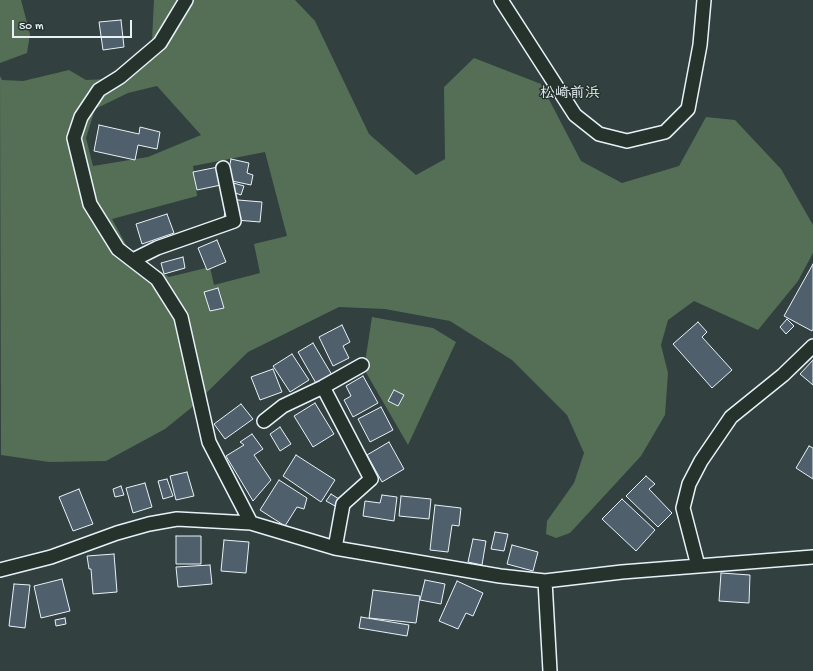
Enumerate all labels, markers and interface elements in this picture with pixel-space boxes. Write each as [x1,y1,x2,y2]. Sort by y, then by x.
scale bar [14,12,134,38]
text: 50 m [19,20,44,34]
district label: 松崎前浜 [540,86,600,104]

